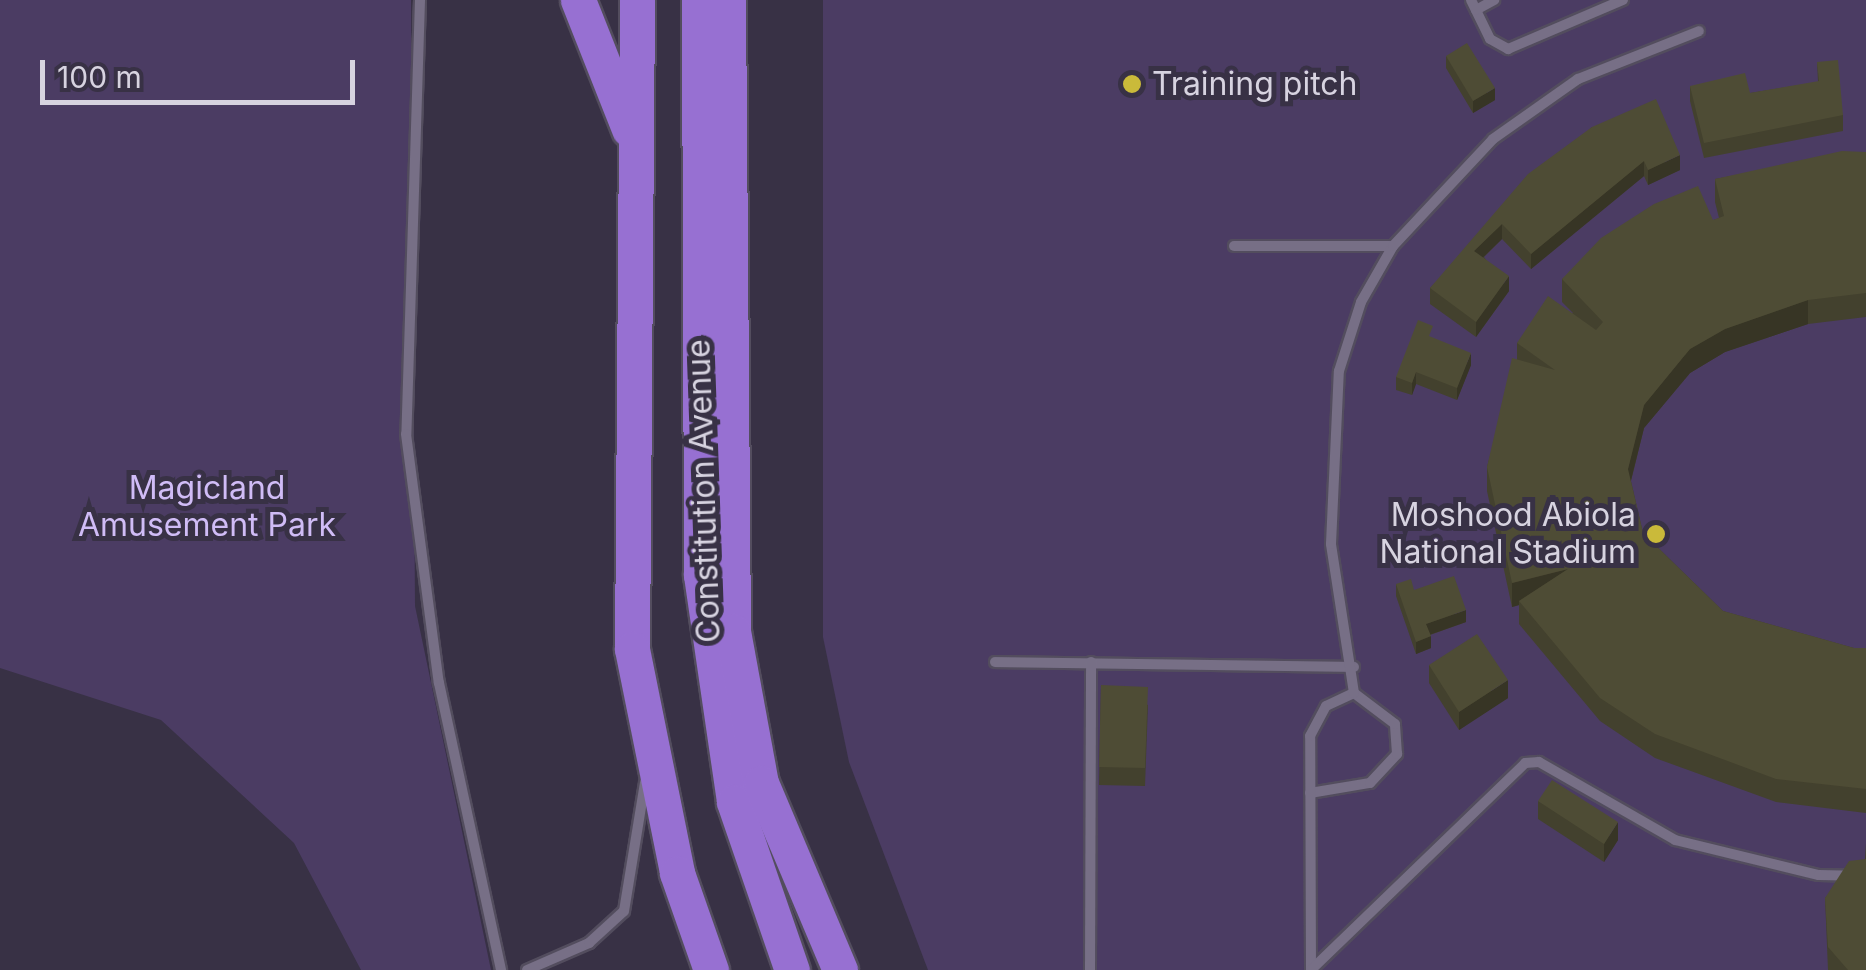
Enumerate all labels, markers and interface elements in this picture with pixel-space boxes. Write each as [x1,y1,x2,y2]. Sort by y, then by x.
scale bar [45,40,360,102]
text: 100 m [57,59,142,95]
place label: Training pitch [1152,65,1358,103]
marker: Training pitch [1121,73,1143,95]
street label: Constitution Avenue [680,339,728,643]
park label: Magicland Amusement Park [78,470,336,545]
place label: Moshood Abiola National Stadium [1379,497,1636,572]
marker: Moshood Abiola National Stadium [1645,523,1667,545]

